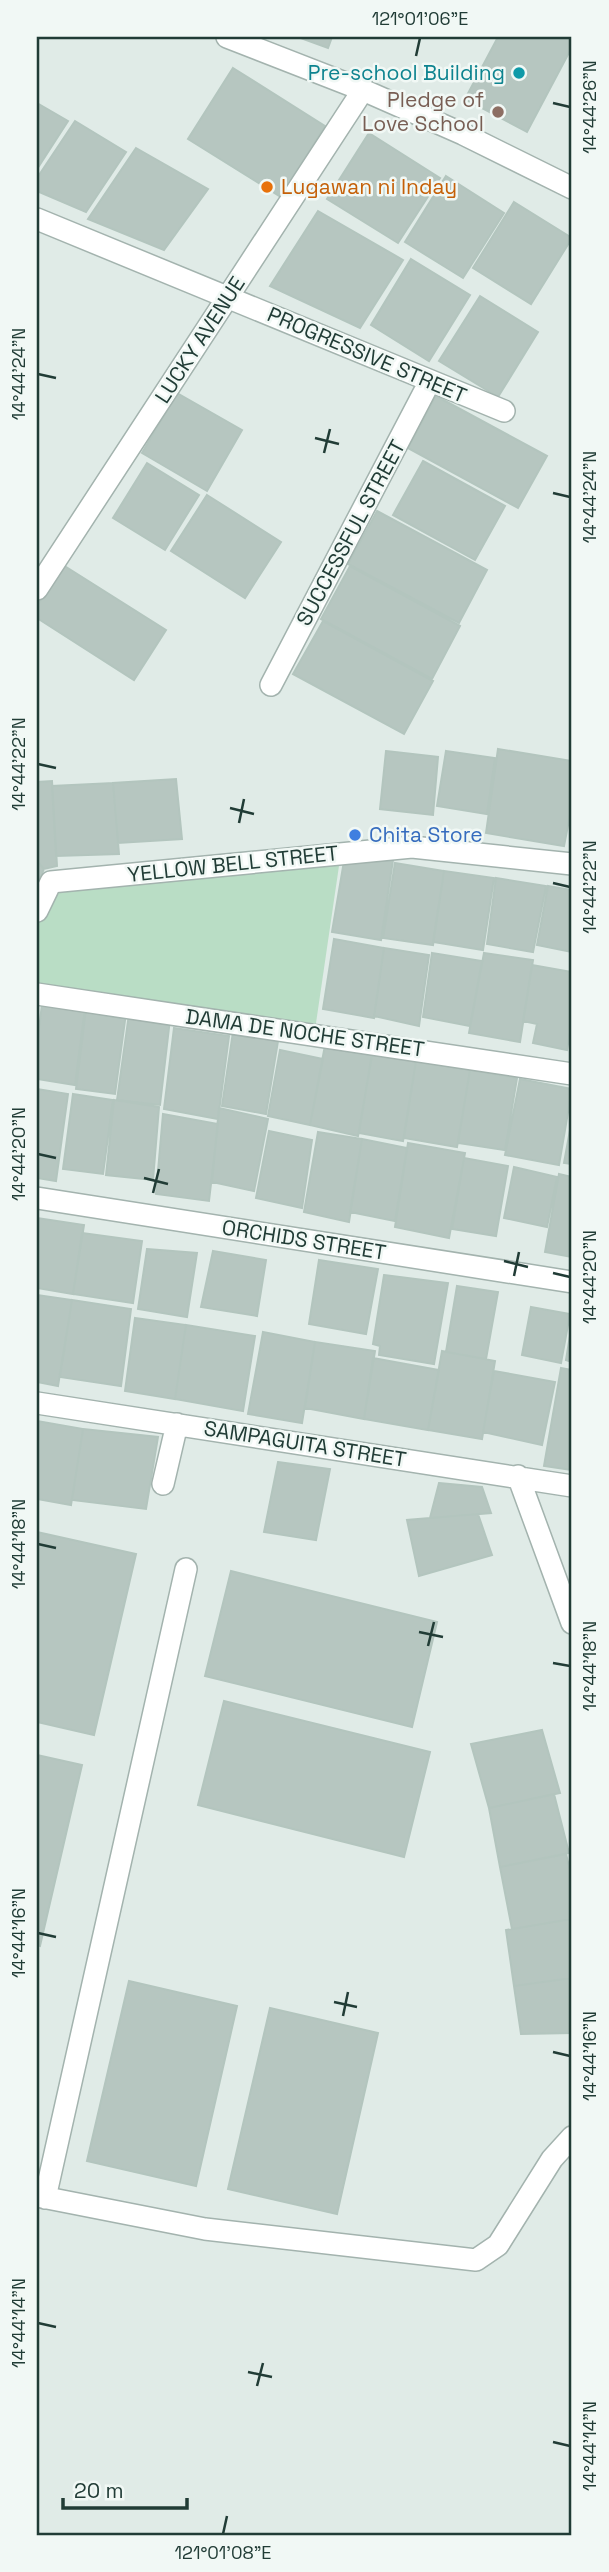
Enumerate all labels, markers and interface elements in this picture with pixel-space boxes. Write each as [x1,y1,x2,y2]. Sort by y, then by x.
text: 121°01'06"E [372,7,468,30]
place label: Pre-school Building [308,59,505,86]
text: 14°44'26"N [578,60,601,154]
marker: Pre-school Building [511,65,527,81]
place label: Pledge of Love School [362,86,484,137]
marker: Pledge of Love School [490,104,506,120]
place label: Lugawan ni Inday [281,173,457,200]
marker: Lugawan ni Inday [259,179,275,195]
street label: LUCKY AVENUE [149,271,251,408]
street label: PROGRESSIVE STREET [264,300,471,409]
text: 14°44'24"N [7,328,30,420]
street label: SUCCESSFUL STREET [290,435,411,630]
text: 14°44'24"N [578,451,601,543]
text: 14°44'22"N [7,717,30,811]
place label: Chita Store [369,821,483,848]
marker: Chita Store [347,827,363,843]
street label: YELLOW BELL STREET [126,839,340,888]
text: 14°44'22"N [578,840,601,934]
street label: DAMA DE NOCHE STREET [184,1002,426,1063]
text: 14°44'20"N [7,1107,30,1201]
street label: ORCHIDS STREET [220,1213,388,1266]
text: 14°44'20"N [578,1230,601,1324]
street label: SAMPAGUITA STREET [202,1414,408,1473]
text: 14°44'18"N [7,1499,30,1589]
text: 14°44'18"N [578,1621,601,1711]
text: 14°44'16"N [7,1888,30,1978]
text: 14°44'16"N [578,2011,601,2101]
text: 14°44'14"N [7,2278,30,2368]
text: 14°44'14"N [578,2401,601,2491]
scale bar [63,2467,187,2511]
text: 20 m [74,2477,124,2504]
text: 121°01'08"E [175,2541,271,2564]

